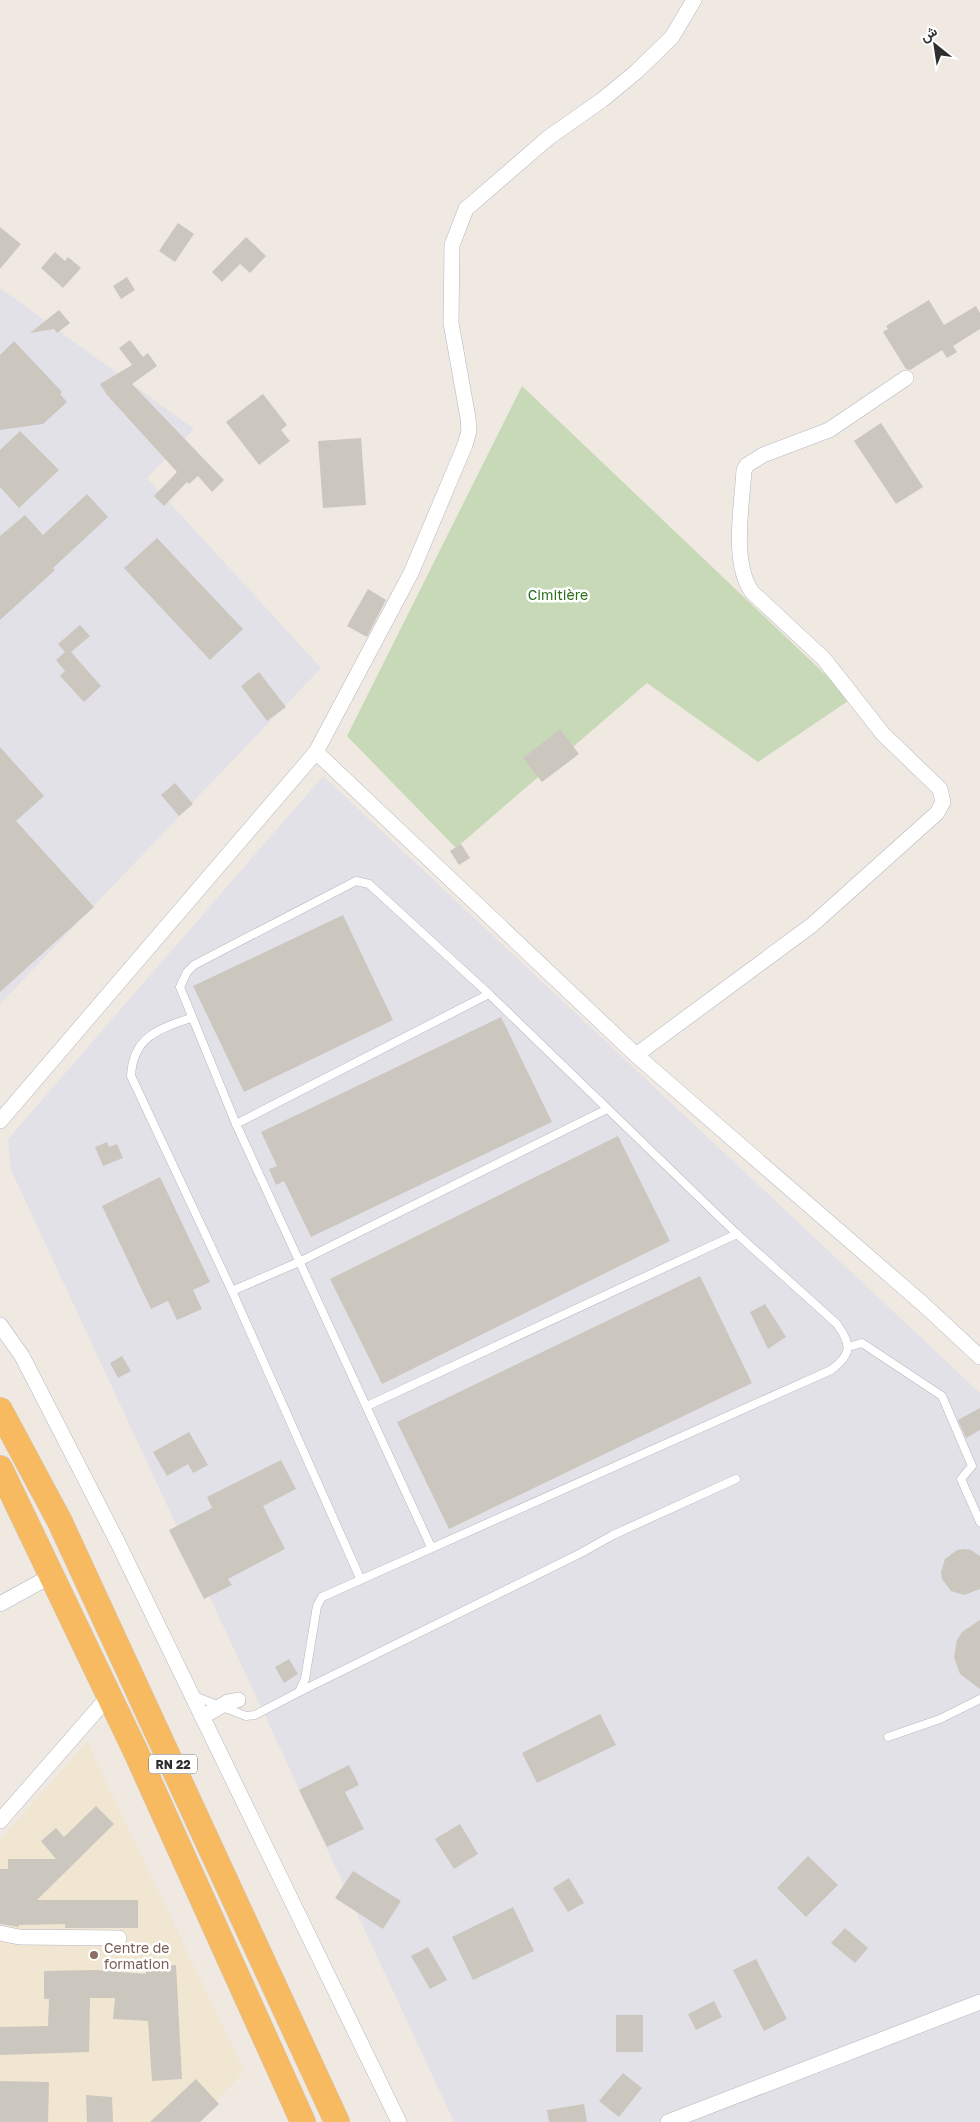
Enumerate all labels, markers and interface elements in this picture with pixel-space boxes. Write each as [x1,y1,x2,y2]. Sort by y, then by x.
north arrow [910,20,960,70]
text: ش [917,22,940,46]
park label: Cimitière [528,586,588,603]
road number: RN 22 [149,1755,197,1774]
place label: Centre de formation [104,1939,169,1972]
marker: Centre de formation [88,1949,100,1961]

